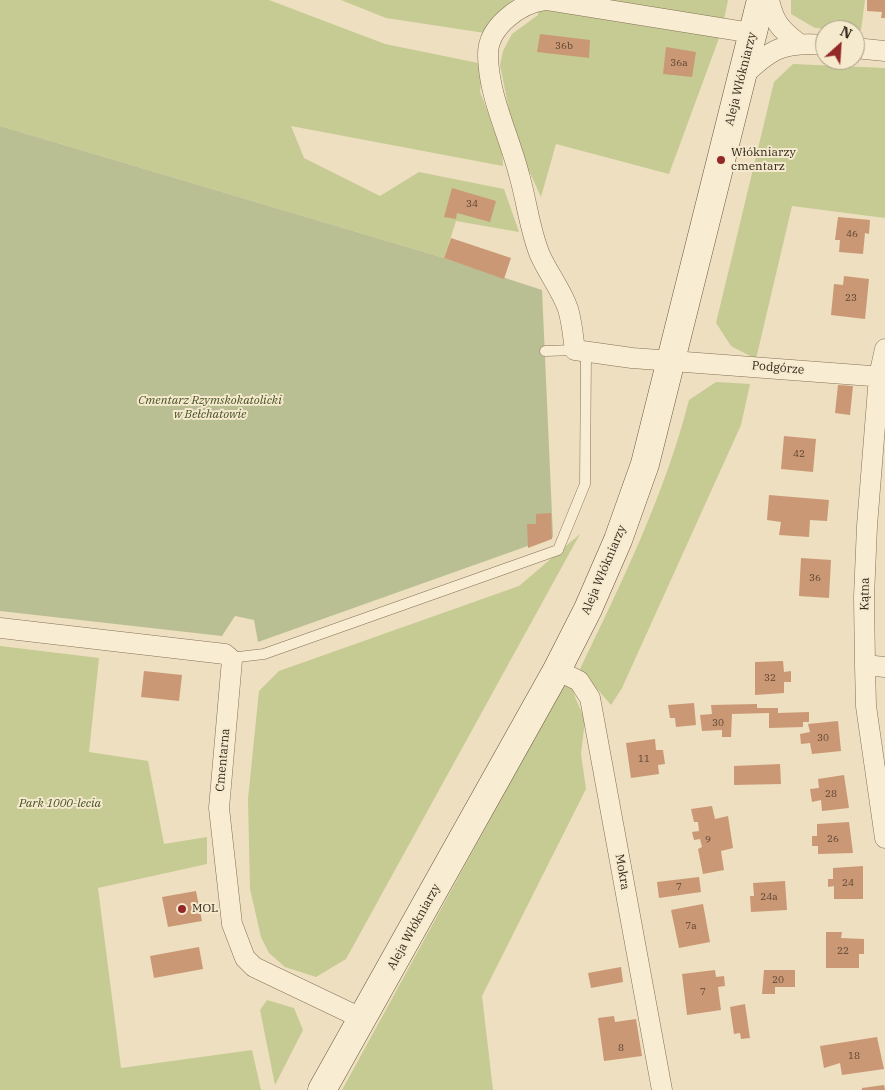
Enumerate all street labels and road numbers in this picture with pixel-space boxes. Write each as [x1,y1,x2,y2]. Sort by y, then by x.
street label: Aleja Włókniarzy [722,31,760,127]
street label: Podgórze [751,359,805,377]
street label: Aleja Włókniarzy [579,523,629,617]
street label: Kątna [858,577,872,611]
street label: Cmentarna [213,728,233,792]
street label: Mokra [612,853,632,891]
street label: Aleja Włókniarzy [384,882,444,972]

